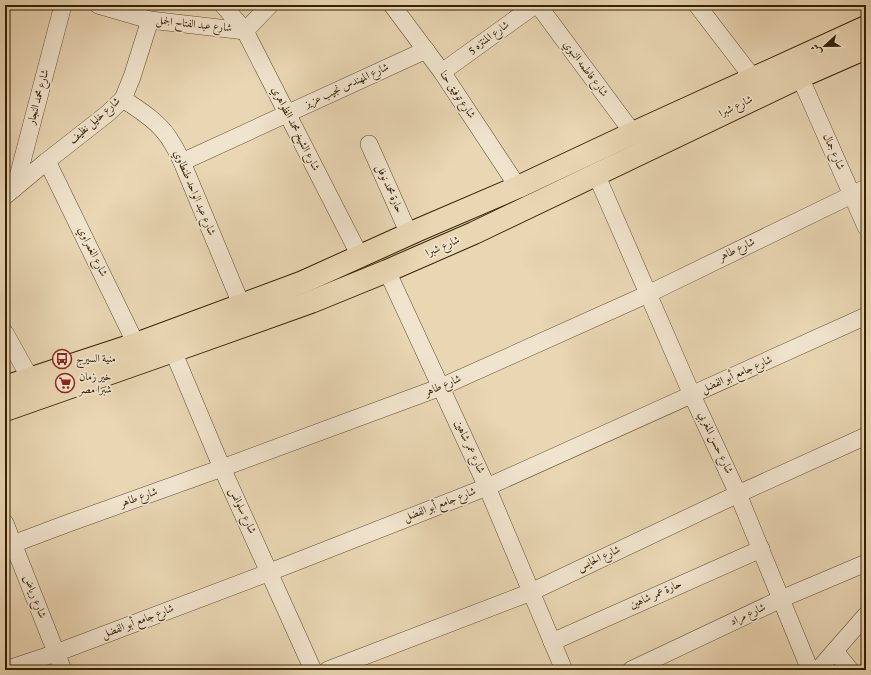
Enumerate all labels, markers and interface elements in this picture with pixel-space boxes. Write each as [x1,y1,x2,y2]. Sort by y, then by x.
street label: شارع عبد الفتاح الجمل [155,14,233,38]
street label: شارع المنتزه 5 [465,18,513,59]
north arrow [805,26,845,66]
street label: شارع فاطمه النبوي [558,38,611,101]
text: ش [808,41,826,57]
street label: شارع المهندس نجيب عزيز [302,60,392,113]
street label: شارع محمد النجار [24,68,55,127]
street label: شارع توفيق حنا [435,68,478,122]
street label: شارع الشيخ محمد الظواهري [265,84,323,175]
street label: شارع شبرا [717,92,756,123]
street label: شارع خليل نظيف [66,94,125,148]
street label: شارع جمال [817,131,848,173]
street label: شارع عبد الواحد طنطاوي [168,148,219,238]
street label: حارة محمد نوفل [372,162,406,216]
street label: شارع الغمراوي [73,225,111,280]
street label: شارع شبرا [424,233,463,262]
street label: شارع طاهر [715,235,758,267]
bus stop icon: منية السيرج [51,348,73,370]
street label: شارع جامع أبو الفضل [698,351,775,398]
place label: منية السيرج [76,352,116,369]
place label: خير زمان شبرا مصر [78,370,112,398]
supermarket icon: خير زمان شبرا مصر [54,372,76,394]
street label: شارع طاهر [421,372,464,402]
street label: شارع حسن المغربي [693,410,736,477]
street label: شارع عمر شاهين [449,418,488,476]
street label: شارع جامع أبو الفضل [401,482,479,527]
street label: شارع طاهر [117,485,160,513]
street label: شارع سلوانس [224,486,259,537]
street label: شارع الحايس [575,542,623,576]
street label: شارع رياض [18,573,49,621]
street label: حارة عمر شاهين [628,577,685,613]
street label: شارع جامع أبو الفضل [99,599,177,644]
street label: شارع مراد [728,600,769,631]

